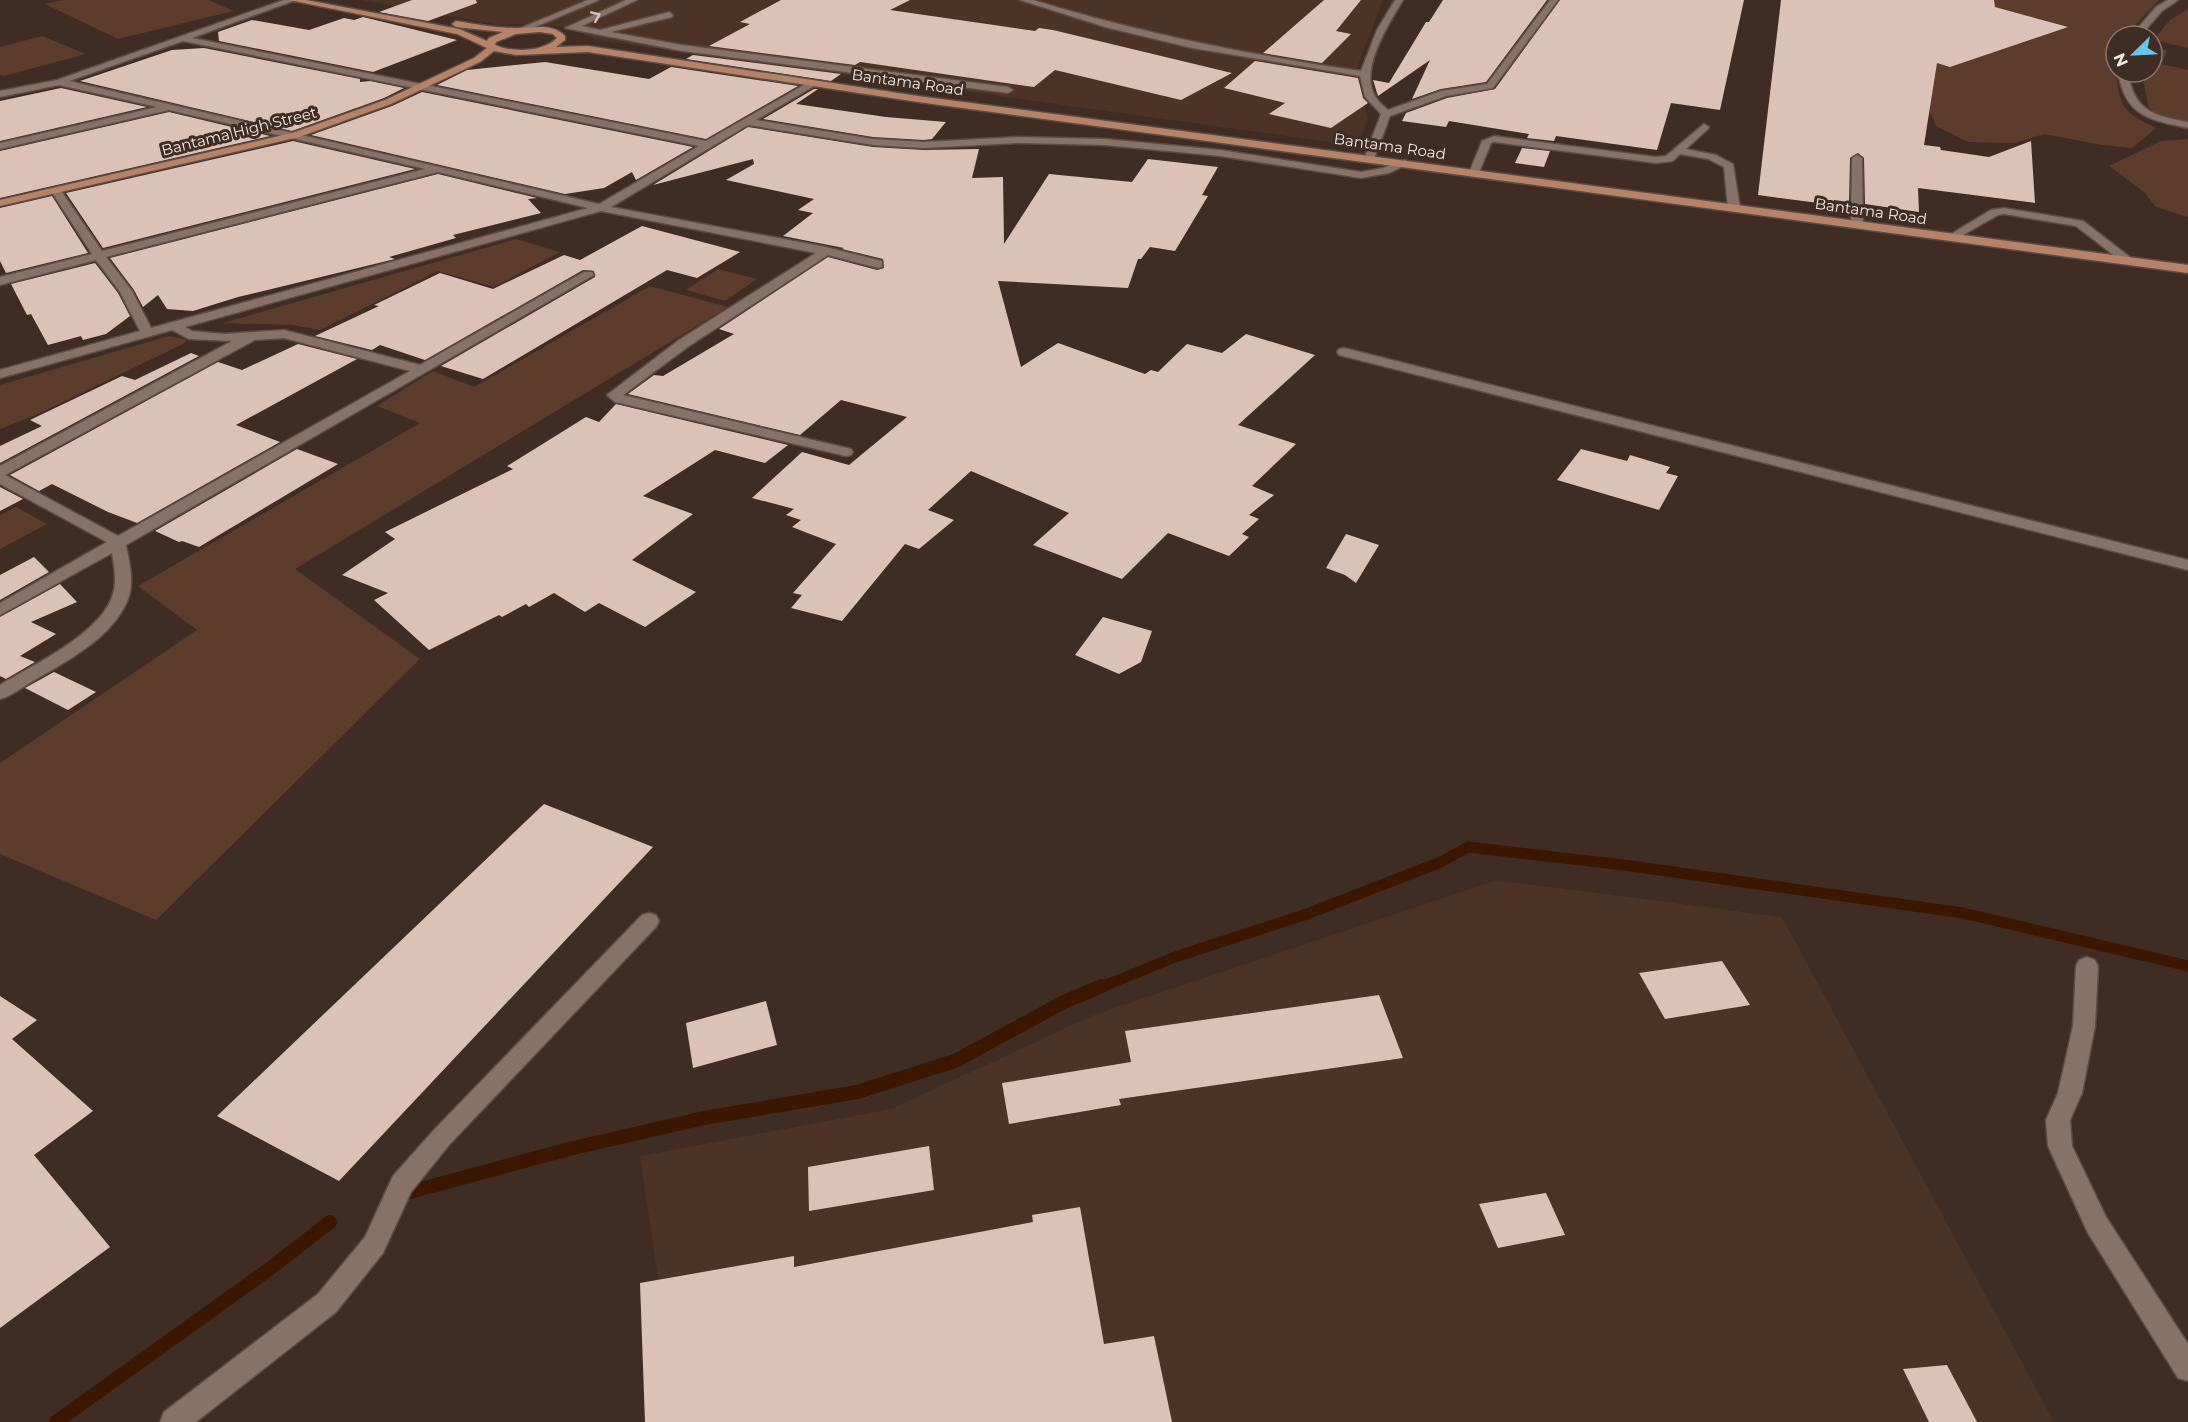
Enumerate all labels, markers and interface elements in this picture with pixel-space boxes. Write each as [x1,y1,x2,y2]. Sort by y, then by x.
one-way arrow [590,11,601,23]
north arrow [2104,24,2164,84]
text: N [2109,50,2132,70]
street label: Bantama Road [851,65,965,99]
street label: Bantama High Street [159,102,319,160]
street label: Bantama Road [1333,129,1447,163]
street label: Bantama Road [1814,194,1928,228]

